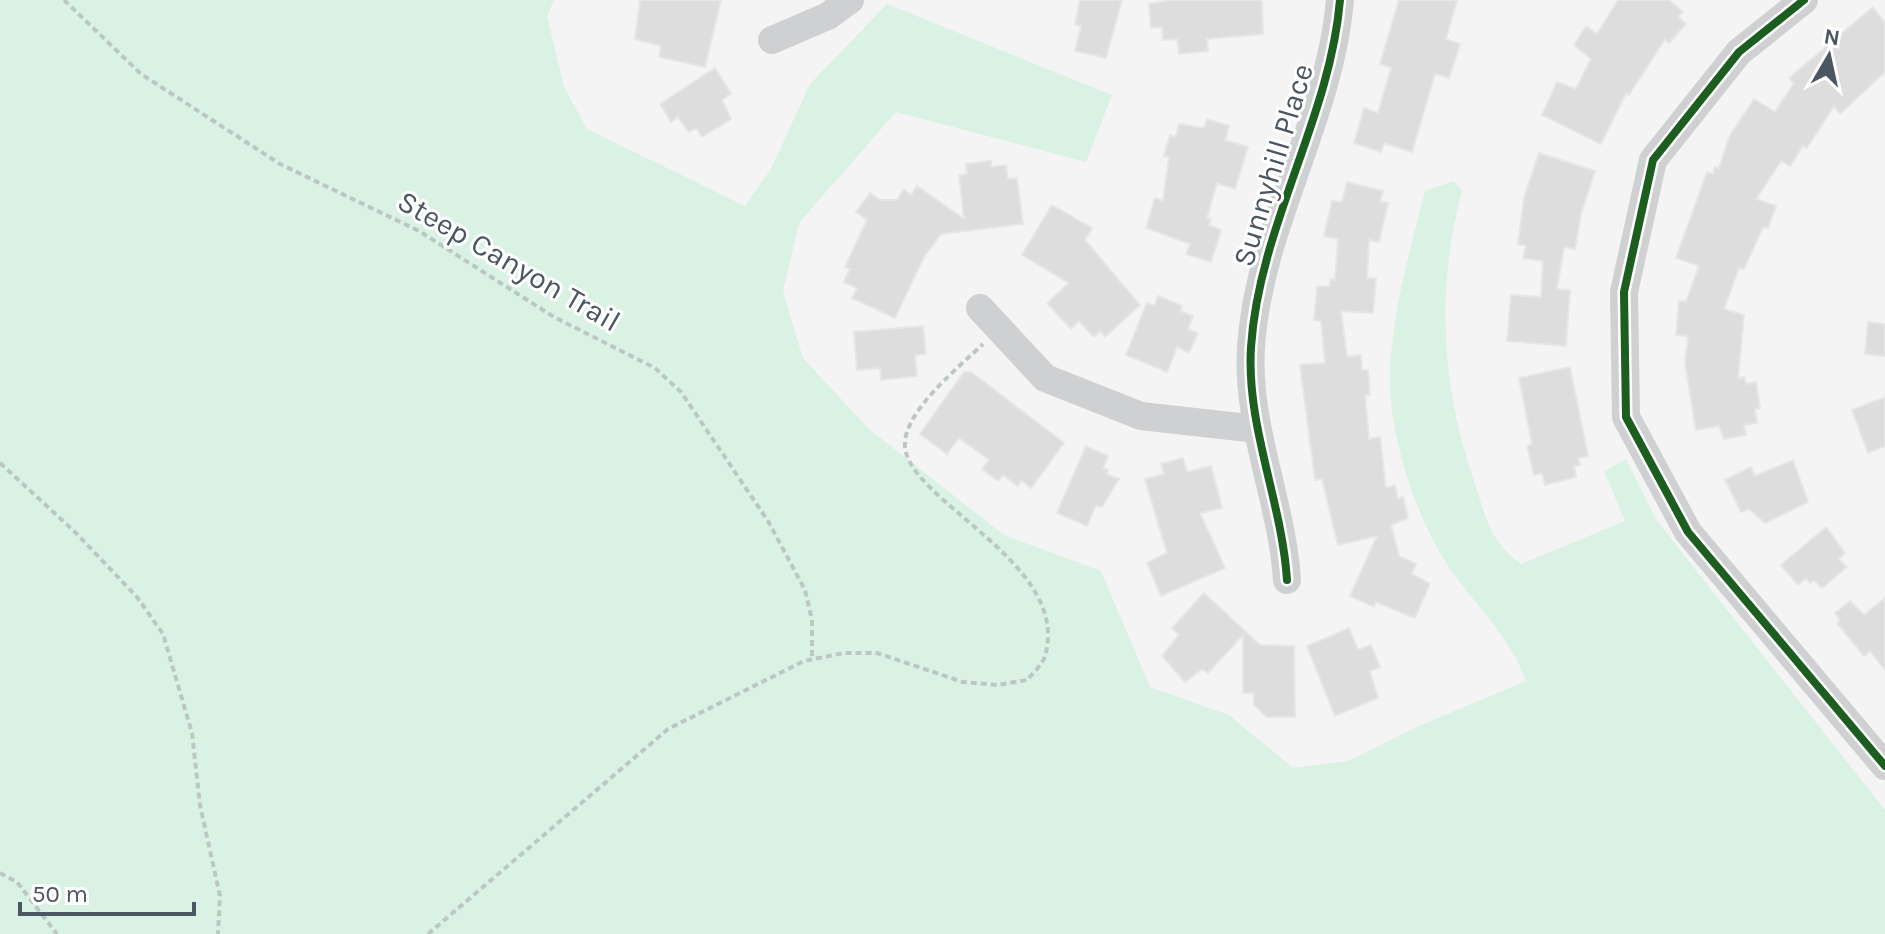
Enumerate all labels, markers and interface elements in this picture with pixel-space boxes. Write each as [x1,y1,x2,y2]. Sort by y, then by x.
north arrow [1789,16,1869,96]
text: N [1822,23,1842,51]
street label: Sunnyhill Place [1225,59,1321,271]
street label: Steep Canyon Trail [391,183,627,339]
scale bar [20,866,194,916]
text: 50 m [32,880,88,908]

